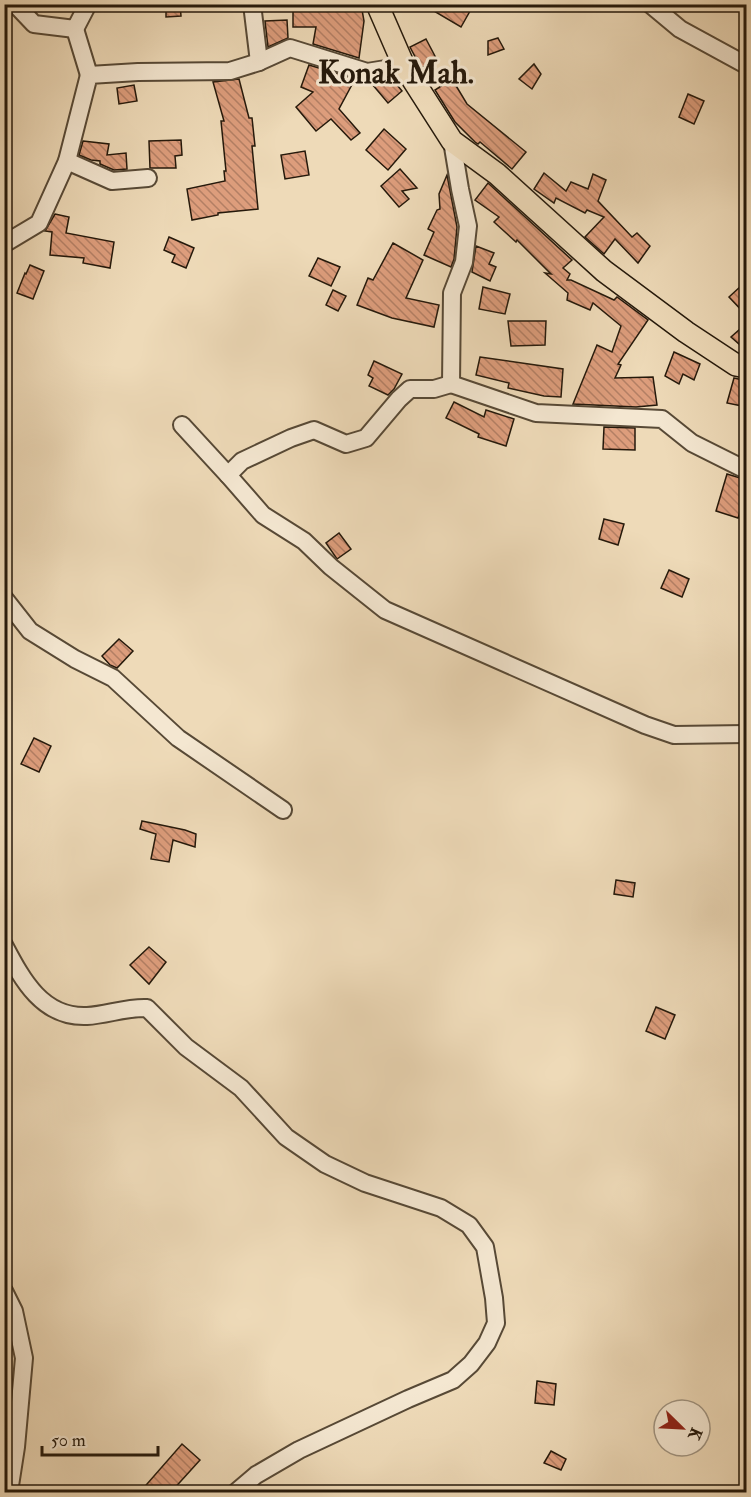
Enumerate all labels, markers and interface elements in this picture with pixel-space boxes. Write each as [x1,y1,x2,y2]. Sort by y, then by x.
district label: Konak Mah. [318,53,474,93]
north arrow [652,1398,712,1458]
scale bar [42,1419,158,1457]
text: K [683,1425,706,1444]
text: 50 m [51,1429,86,1452]

